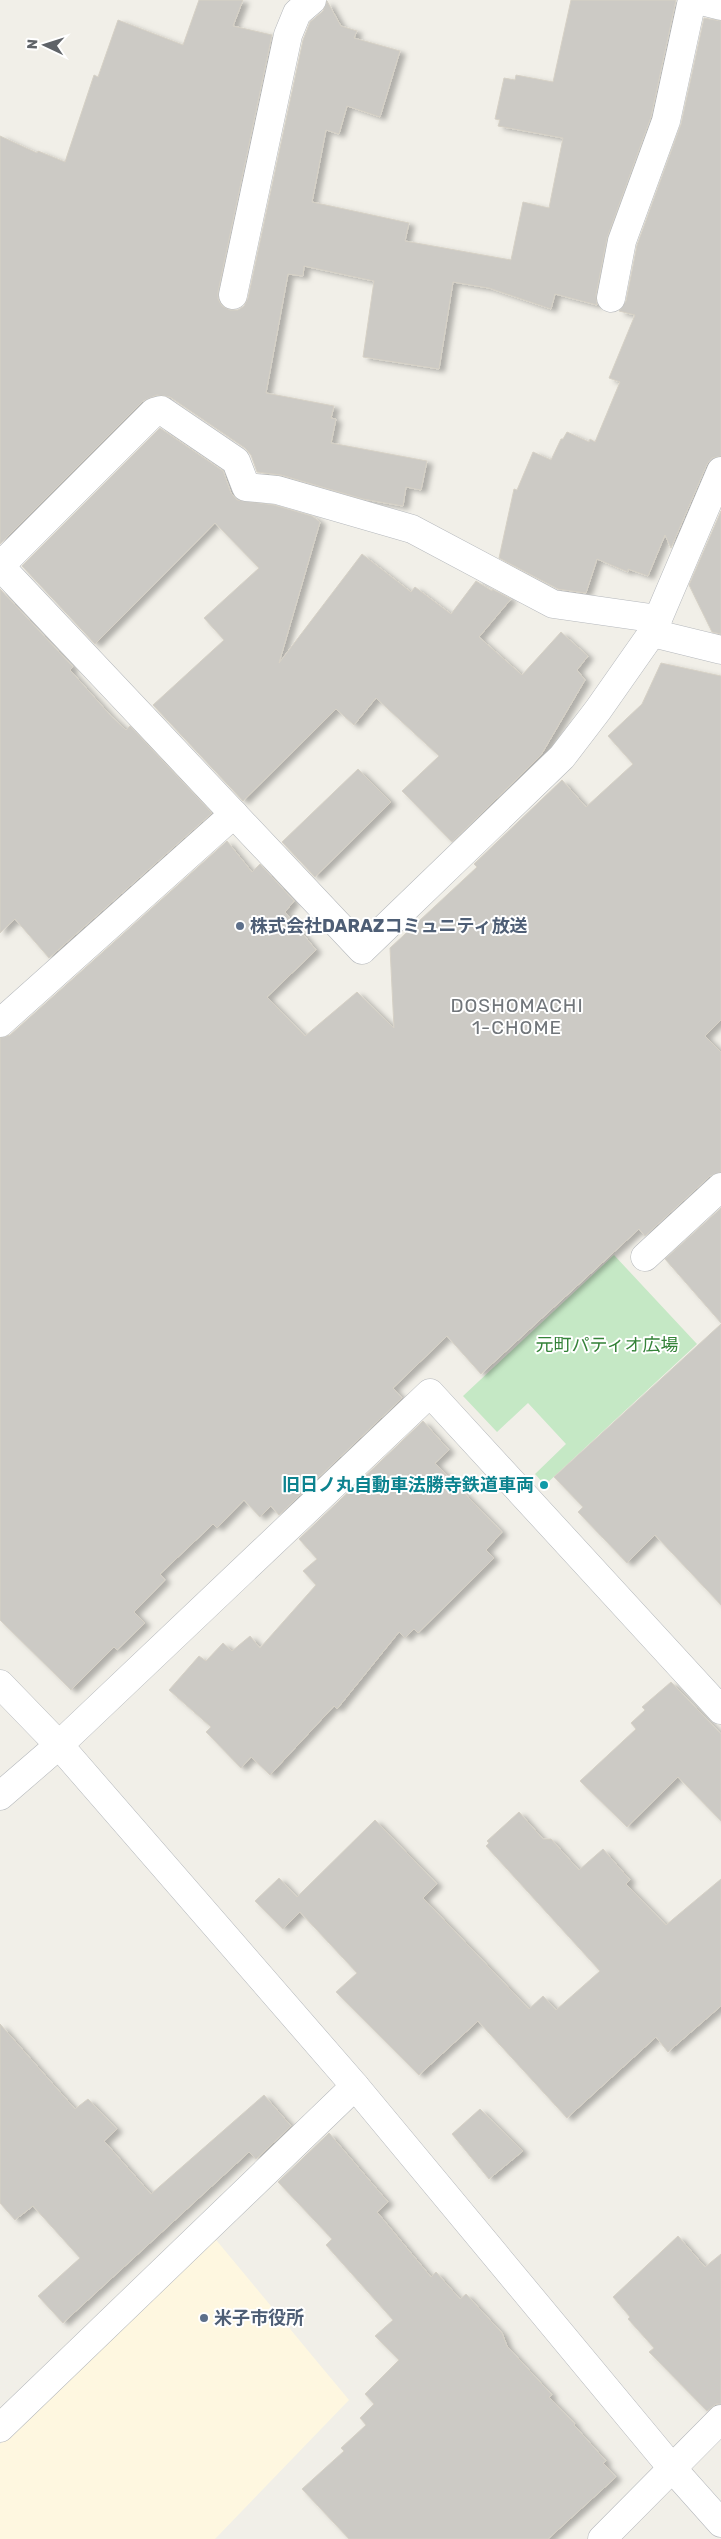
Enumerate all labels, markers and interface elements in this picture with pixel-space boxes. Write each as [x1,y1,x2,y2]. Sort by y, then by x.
north arrow [20,20,70,70]
text: N [24,39,41,50]
place label: 株式会社DARAZコミュニティ放送 [250,915,527,937]
marker: 株式会社DARAZコミュニティ放送 [234,920,246,932]
district label: DOSHOMACHI 1-CHOME [450,994,584,1039]
park label: 元町パティオ広場 [536,1334,678,1356]
place label: 旧日ノ丸自動車法勝寺鉄道車両 [282,1474,534,1496]
marker: 旧日ノ丸自動車法勝寺鉄道車両 [538,1479,550,1491]
place label: 米子市役所 [214,2307,304,2329]
marker: 米子市役所 [198,2312,210,2324]

